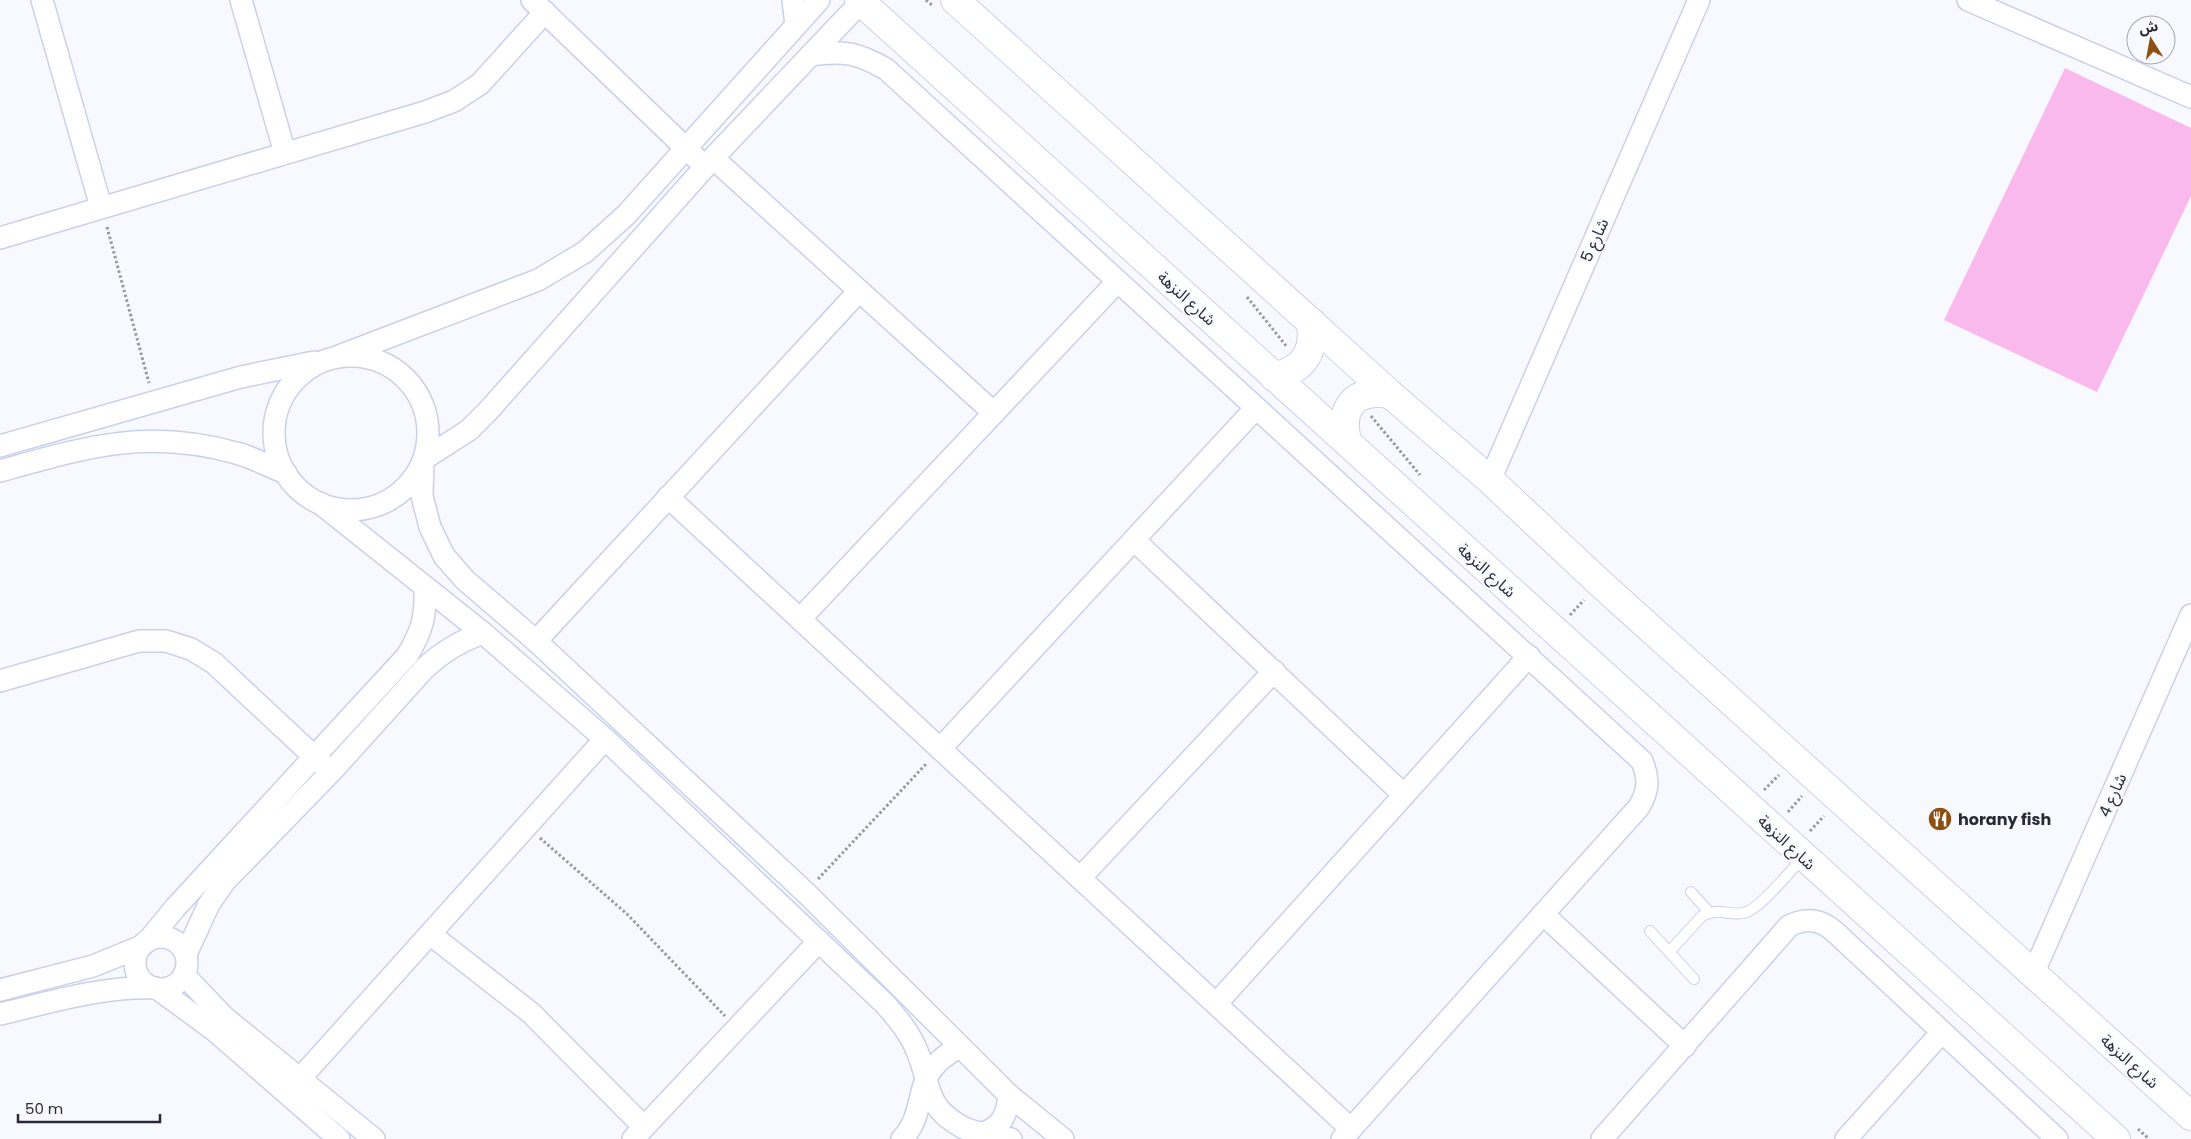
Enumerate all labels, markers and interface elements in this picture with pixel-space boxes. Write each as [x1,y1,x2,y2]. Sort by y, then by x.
north arrow [2126,15,2176,65]
text: ش [2137,16,2160,39]
street label: شارع 5 [1575,215,1615,266]
street label: شارع النزهة [1152,266,1221,332]
street label: شارع النزهة [1452,538,1521,604]
street label: شارع 4 [2093,770,2133,821]
restaurant icon: horany fish [1927,806,1953,832]
place label: horany fish [1958,808,2051,831]
street label: شارع النزهة [1752,810,1821,876]
street label: شارع النزهة [2095,1029,2164,1095]
scale bar [18,1092,160,1124]
text: 50 m [25,1098,63,1119]

